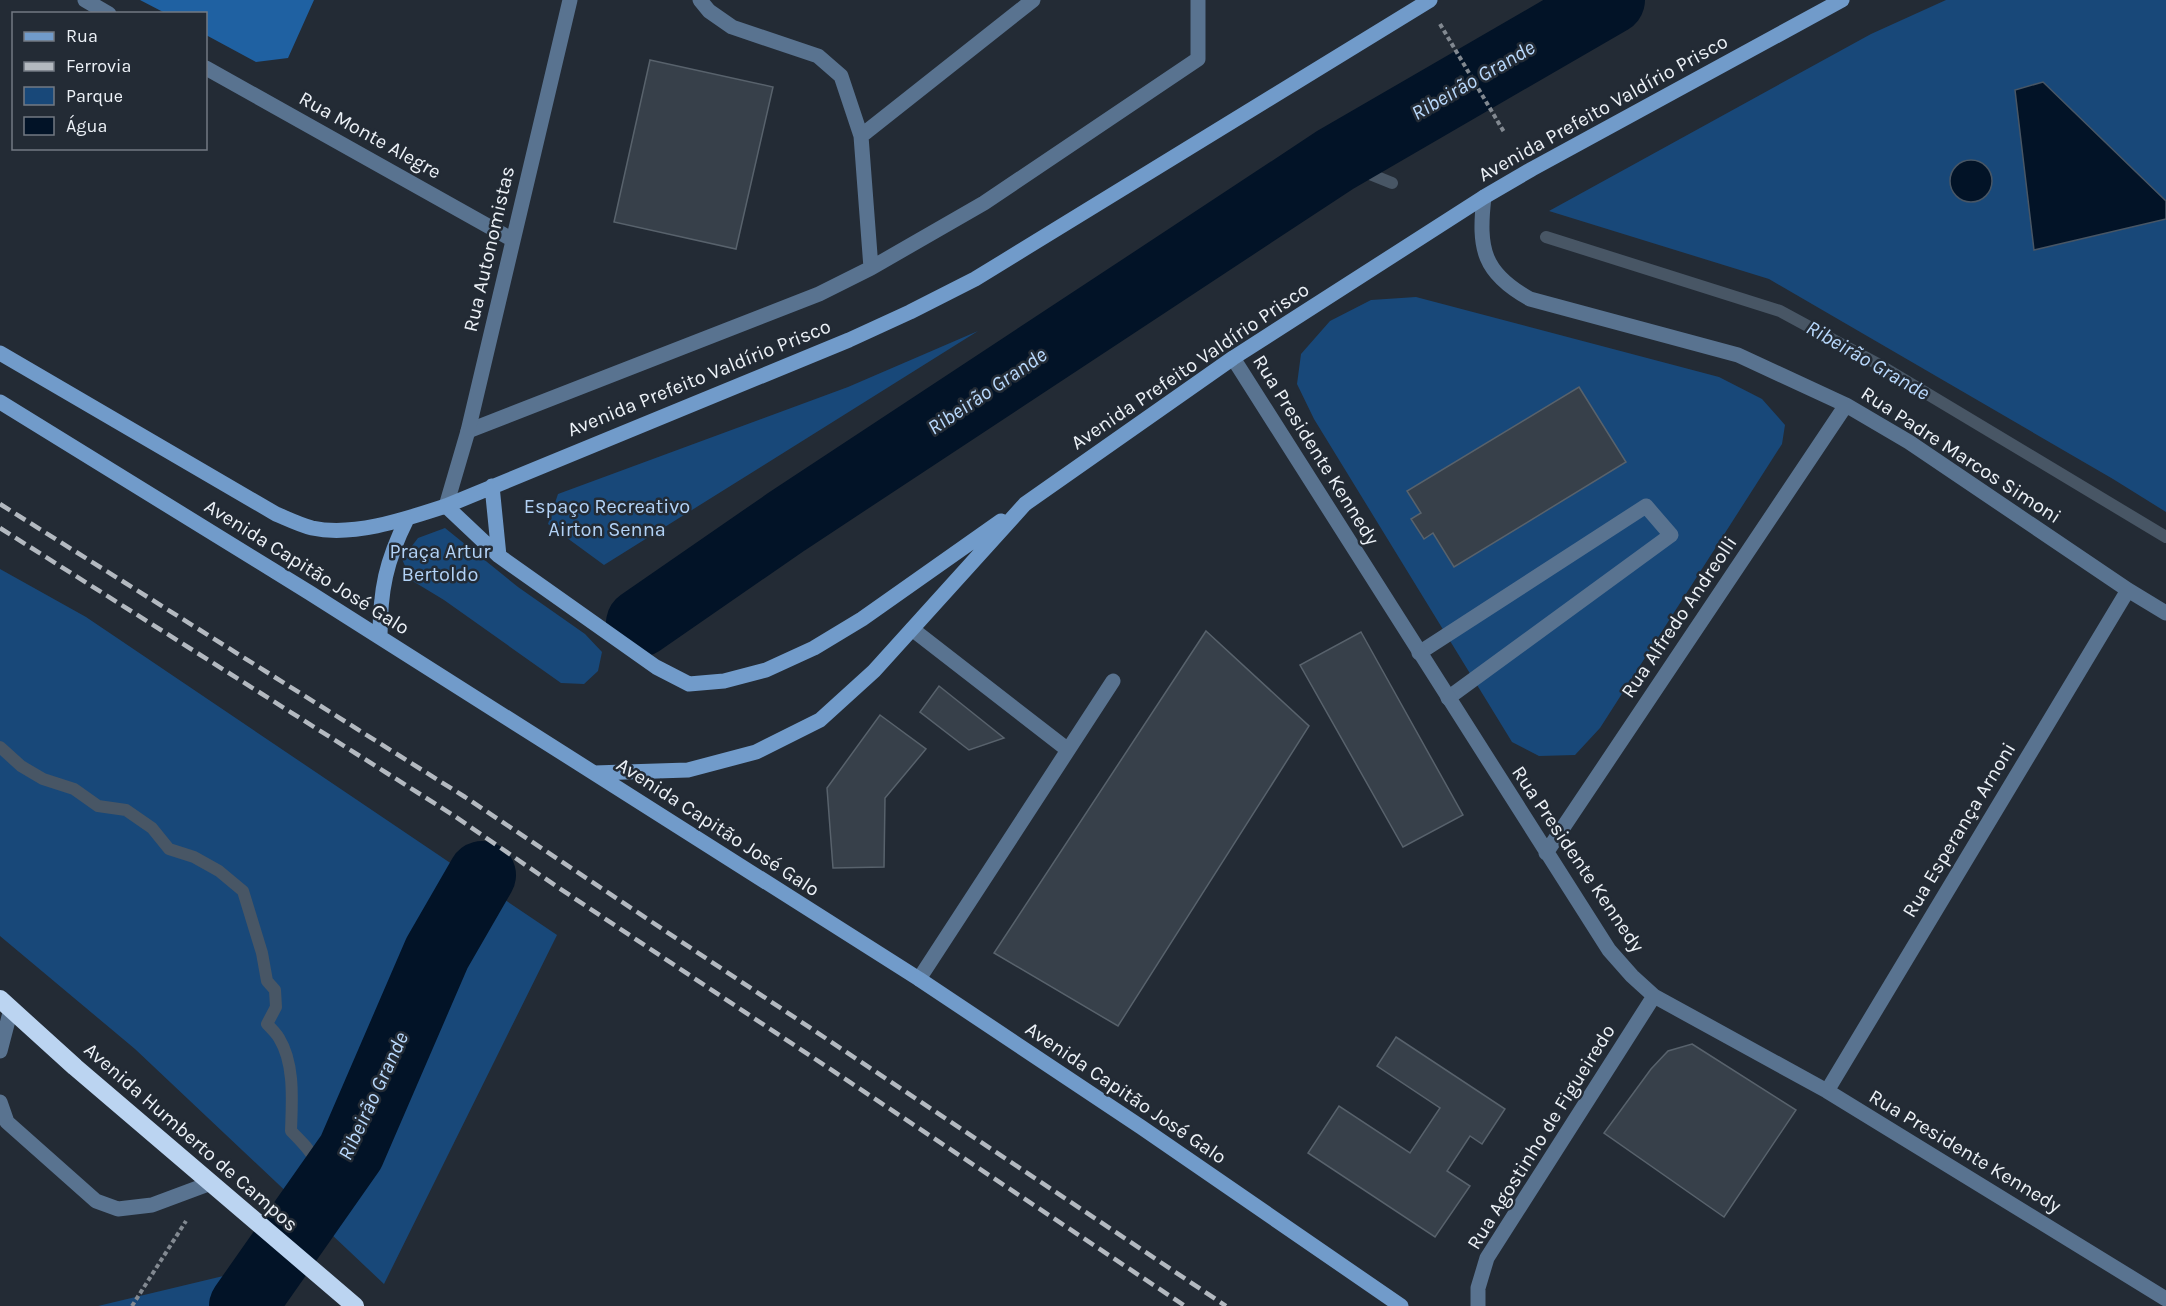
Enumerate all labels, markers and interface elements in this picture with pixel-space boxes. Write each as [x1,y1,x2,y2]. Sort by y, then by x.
legend [12,12,207,150]
text: Rua [66,25,98,47]
street label: Avenida Prefeito Valdírio Prisco [1474,30,1732,186]
water label: Ribeirão Grande [1407,35,1539,125]
text: Ferrovia [66,55,131,77]
text: Parque [66,85,123,107]
street label: Rua Monte Alegre [295,86,445,184]
text: Água [66,114,107,137]
street label: Rua Autonomistas [459,164,519,334]
street label: Avenida Prefeito Valdírio Prisco [1067,278,1313,454]
street label: Avenida Prefeito Valdírio Prisco [564,315,834,441]
water label: Ribeirão Grande [1802,315,1934,405]
water label: Ribeirão Grande [923,342,1051,440]
street label: Rua Presidente Kennedy [1248,351,1384,549]
street label: Rua Padre Marcos Simoni [1857,382,2065,528]
street label: Avenida Capitão José Galo [200,494,414,640]
park label: Espaço Recreativo Airton Senna [524,495,690,541]
street label: Rua Alfredo Andreolli [1616,532,1742,702]
park label: Praça Artur Bertoldo [390,540,491,586]
street label: Rua Esperança Arnoni [1898,738,2020,922]
street label: Avenida Capitão José Galo [612,753,824,901]
street label: Rua Presidente Kennedy [1507,761,1649,957]
street label: Avenida Capitão José Galo [1021,1017,1231,1169]
street label: Rua Agostinho de Figueiredo [1462,1020,1620,1254]
water label: Ribeirão Grande [333,1028,413,1164]
street label: Avenida Humberto de Campos [79,1038,303,1236]
street label: Rua Presidente Kennedy [1865,1085,2065,1217]

